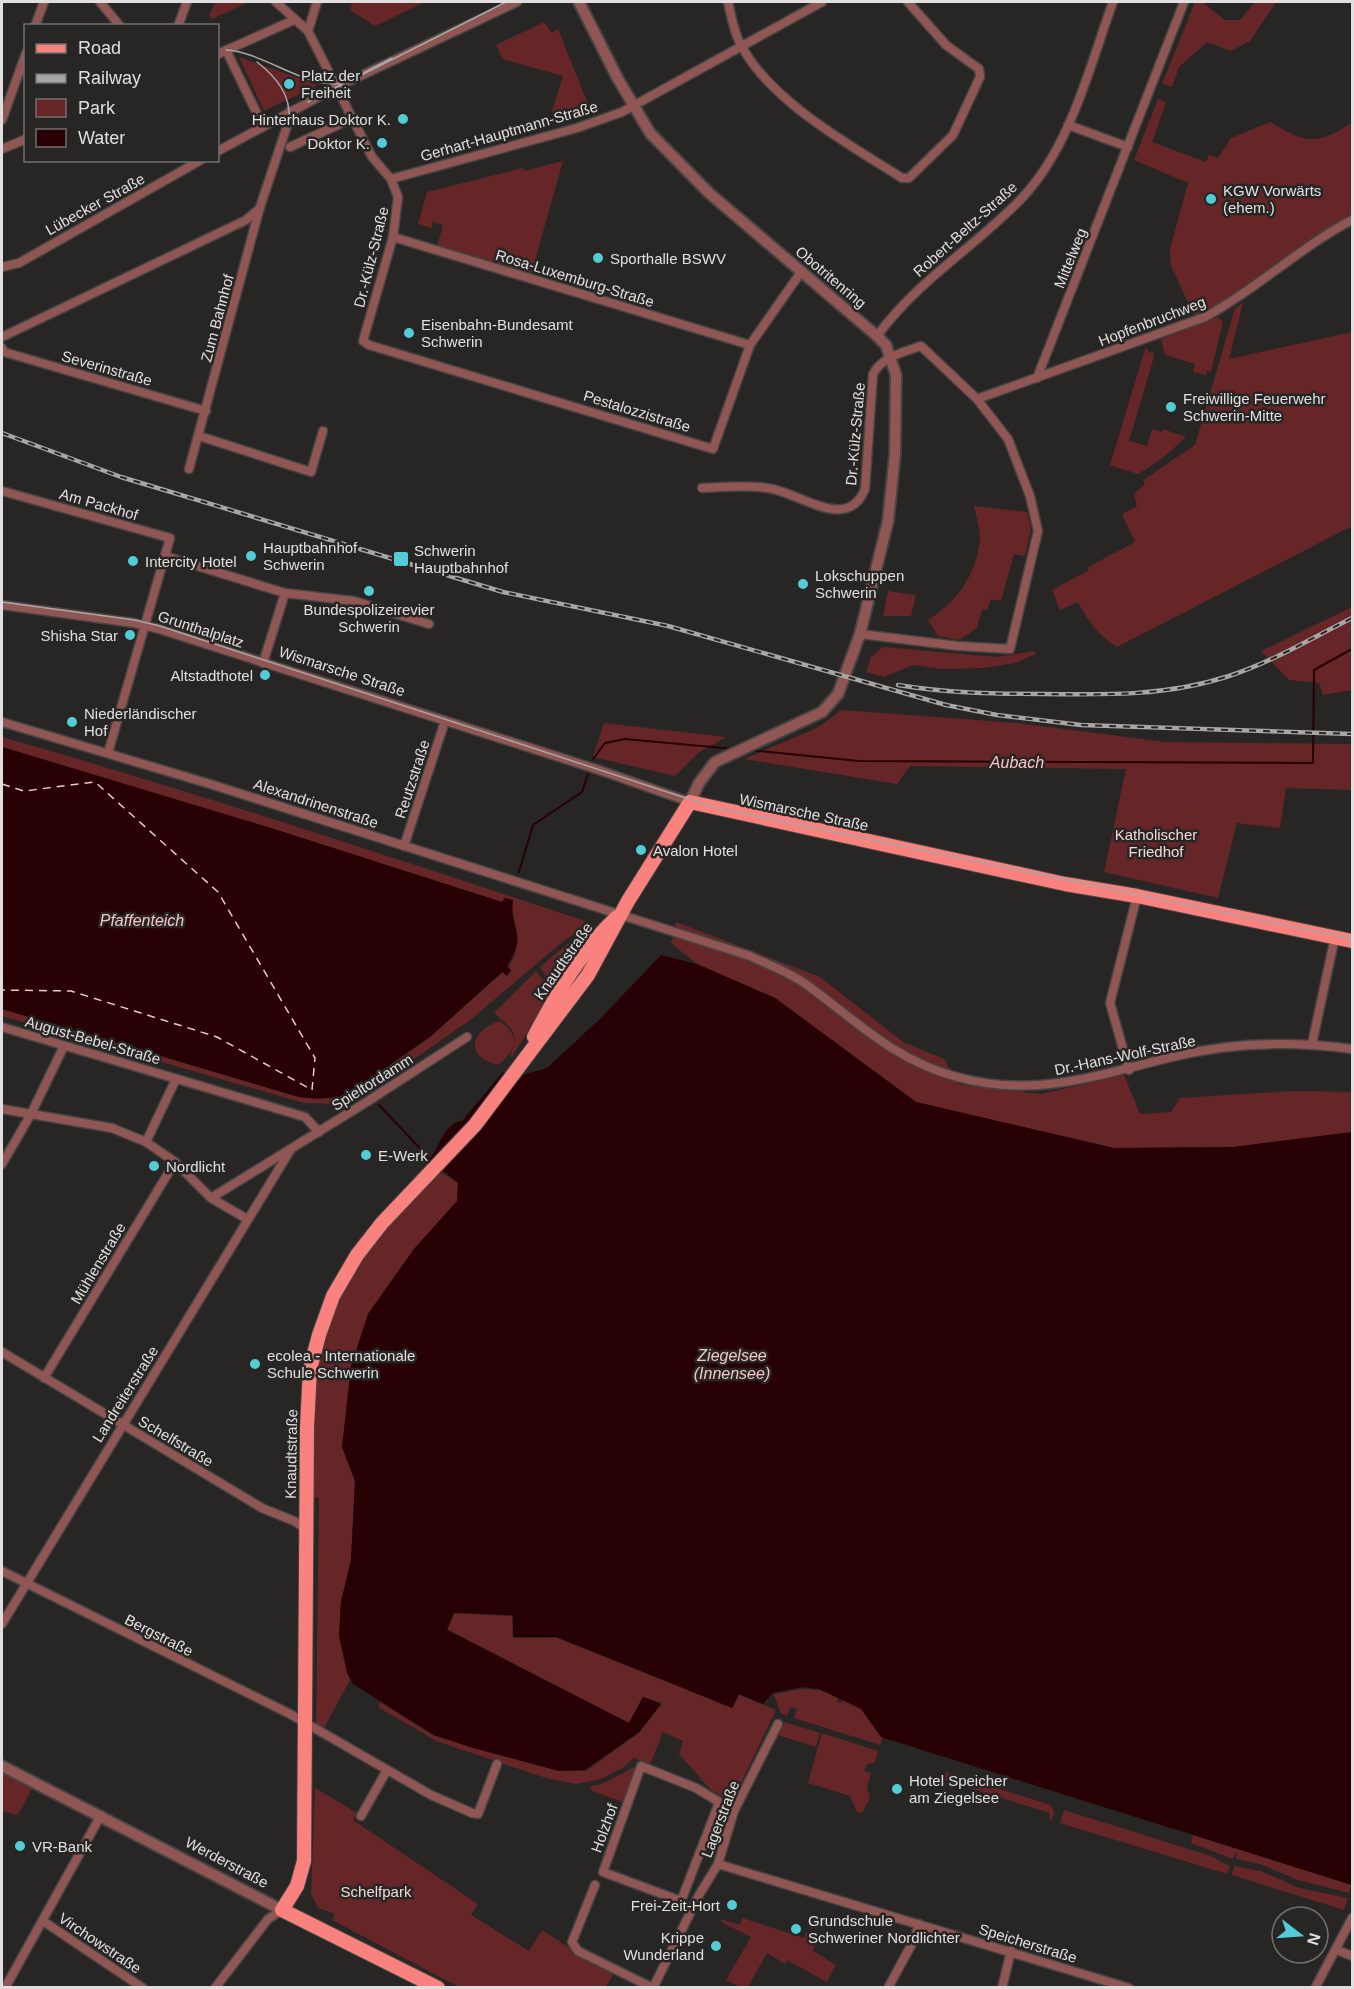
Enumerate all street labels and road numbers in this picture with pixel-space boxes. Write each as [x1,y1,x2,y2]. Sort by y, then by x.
street label: Gerhart-Hauptmann-Straße [419,98,599,164]
street label: Lübecker Straße [42,170,148,238]
street label: Robert-Beltz-Straße [910,178,1020,280]
street label: Dr.-Külz-Straße [350,205,392,309]
street label: Mittelweg [1050,225,1090,291]
street label: Obotritenring [792,243,870,311]
street label: Rosa-Luxemburg-Straße [494,246,656,310]
street label: Zum Bahnhof [197,272,237,364]
street label: Hopfenbruchweg [1096,293,1208,349]
street label: Severinstraße [60,347,154,389]
street label: Dr.-Külz-Straße [842,382,868,486]
street label: Pestalozzistraße [581,387,693,435]
street label: Am Packhof [58,485,141,524]
street label: Grunthalplatz [156,607,246,651]
street label: Wismarsche Straße [277,643,407,699]
street label: Reutzstraße [391,738,433,820]
street label: Alexandrinenstraße [252,775,380,831]
street label: Wismarsche Straße [738,790,870,834]
street label: Knaudtstraße [530,919,596,1003]
street label: August-Bebel-Straße [23,1013,163,1067]
street label: Dr.-Hans-Wolf-Straße [1053,1032,1197,1078]
street label: Spieltordamm [328,1050,416,1114]
street label: Mühlenstraße [67,1219,129,1307]
street label: Landreiterstraße [89,1343,161,1445]
street label: Knaudtstraße [282,1409,300,1499]
street label: Schelfstraße [136,1412,216,1470]
street label: Bergstraße [122,1611,196,1659]
street label: Lagerstraße [698,1778,742,1860]
street label: Holzhof [587,1800,621,1855]
street label: Werderstraße [183,1833,271,1891]
street label: Virchowstraße [56,1909,144,1977]
street label: Speicherstraße [977,1920,1079,1966]

